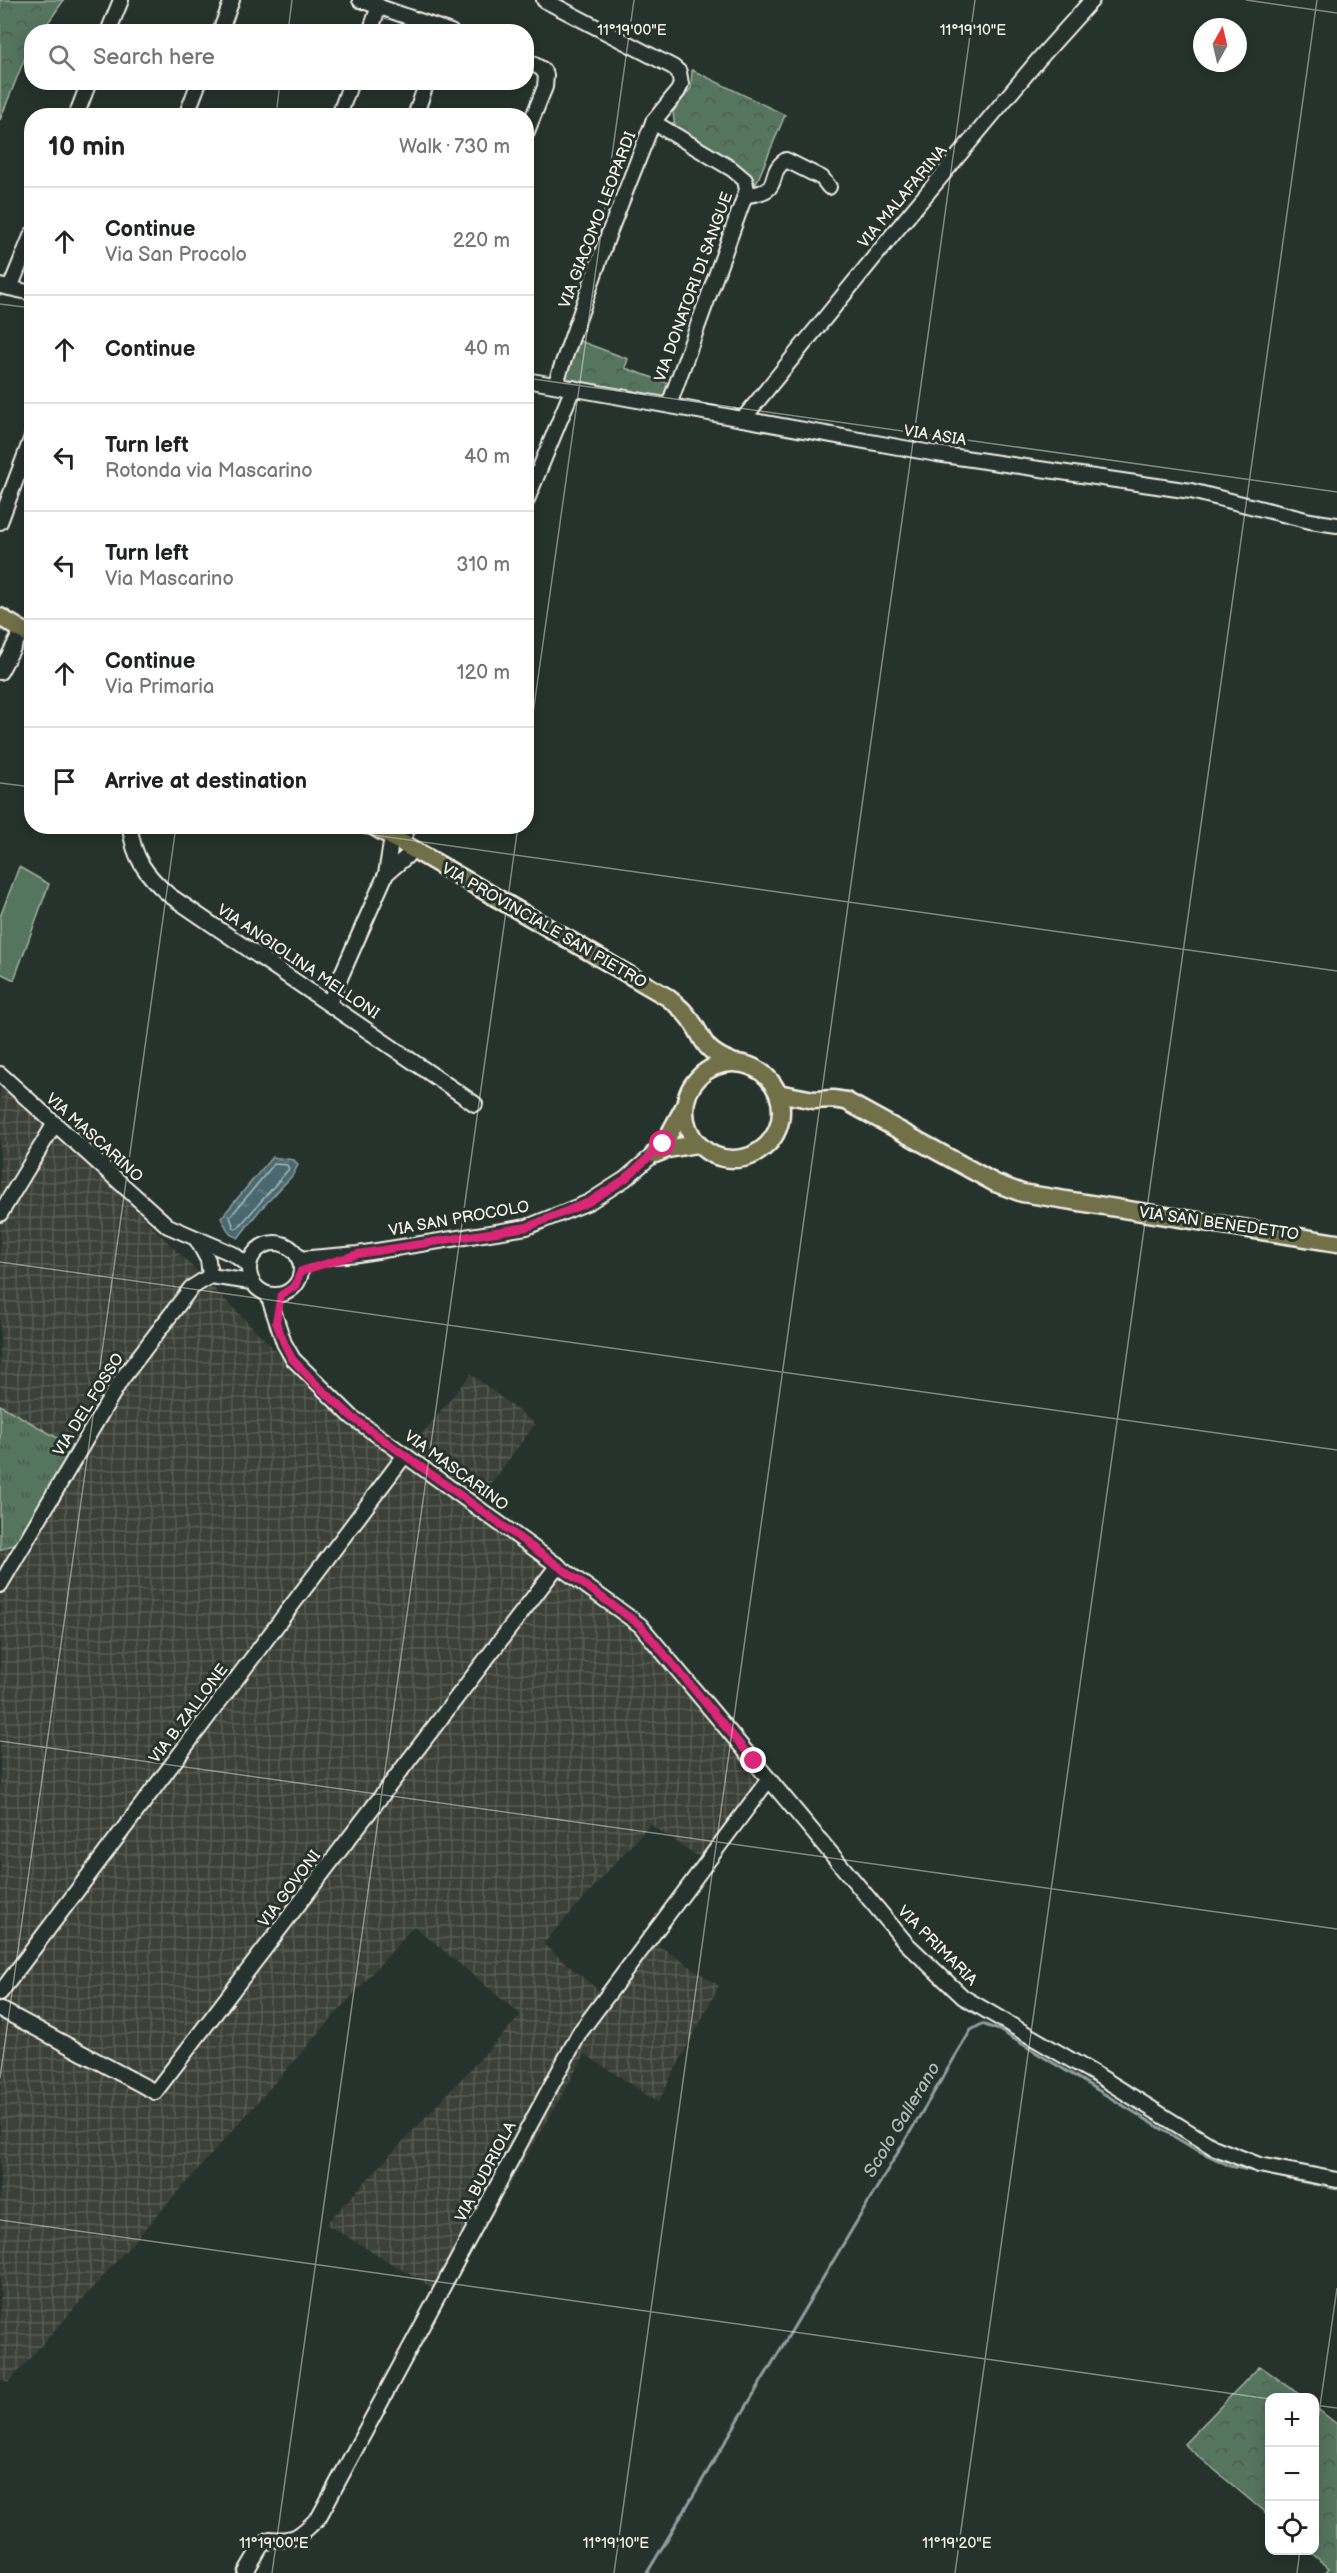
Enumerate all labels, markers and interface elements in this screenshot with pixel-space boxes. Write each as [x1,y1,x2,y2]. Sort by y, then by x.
north arrow [1193,18,1247,72]
text: 11°19'00"E [597,21,667,40]
text: 11°19'10"E [940,21,1006,40]
search box [24,24,534,90]
icon: search [45,41,78,74]
text: Search here [93,44,215,71]
street label: VIA GIACOMO LEOPARDI [556,129,640,311]
text: 10 min [48,132,125,163]
text: Walk · 730 m [399,135,510,159]
street label: VIA MALAFARINA [855,142,952,252]
street label: VIA DONATORI DI SANGUE [651,189,737,385]
text: Continue [105,216,195,243]
icon: ahead [48,225,81,258]
text: 220 m [453,229,510,253]
text: Via San Procolo [105,243,247,267]
icon: ahead [48,333,81,366]
text: Continue [105,336,195,363]
text: 40 m [464,337,510,361]
street label: VIA ASIA [902,422,968,450]
text: Turn left [105,432,189,459]
icon: left [48,441,81,474]
text: 40 m [464,445,510,469]
text: Rotonda via Mascarino [105,459,313,483]
text: Turn left [105,540,189,567]
icon: left [48,549,81,582]
text: 310 m [456,553,510,577]
text: Via Mascarino [105,567,234,591]
text: Continue [105,648,195,675]
icon: ahead [48,657,81,690]
text: 120 m [457,661,510,685]
text: Via Primaria [105,675,214,699]
icon: arrive [48,765,81,798]
text: Arrive at destination [105,768,307,795]
street label: VIA PROVINCIALE SAN PIETRO [438,859,650,993]
street label: VIA ANGIOLINA MELLONI [213,901,383,1023]
street label: VIA MASCARINO [42,1089,146,1187]
route start [649,1130,675,1156]
street label: VIA SAN PROCOLO [387,1197,531,1241]
street label: VIA SAN BENEDETTO [1138,1203,1300,1245]
street label: VIA DEL FOSSO [50,1350,128,1460]
street label: VIA MASCARINO [400,1427,512,1515]
street label: VIA B. ZALLONE [146,1661,232,1767]
route end [740,1747,766,1773]
street label: VIA GOVONI [255,1847,325,1931]
street label: VIA PRIMARIA [893,1902,981,1990]
water label: Scolo Gallerano [859,2059,945,2181]
street label: VIA BUDRIOLA [452,2118,520,2225]
map controls [1265,2393,1319,2555]
button: + [1265,2393,1319,2447]
button: − [1265,2447,1319,2501]
button: locate [1265,2501,1319,2555]
text: 11°19'00"E [239,2534,309,2553]
text: 11°19'10"E [583,2534,649,2553]
text: 11°19'20"E [922,2534,992,2553]

